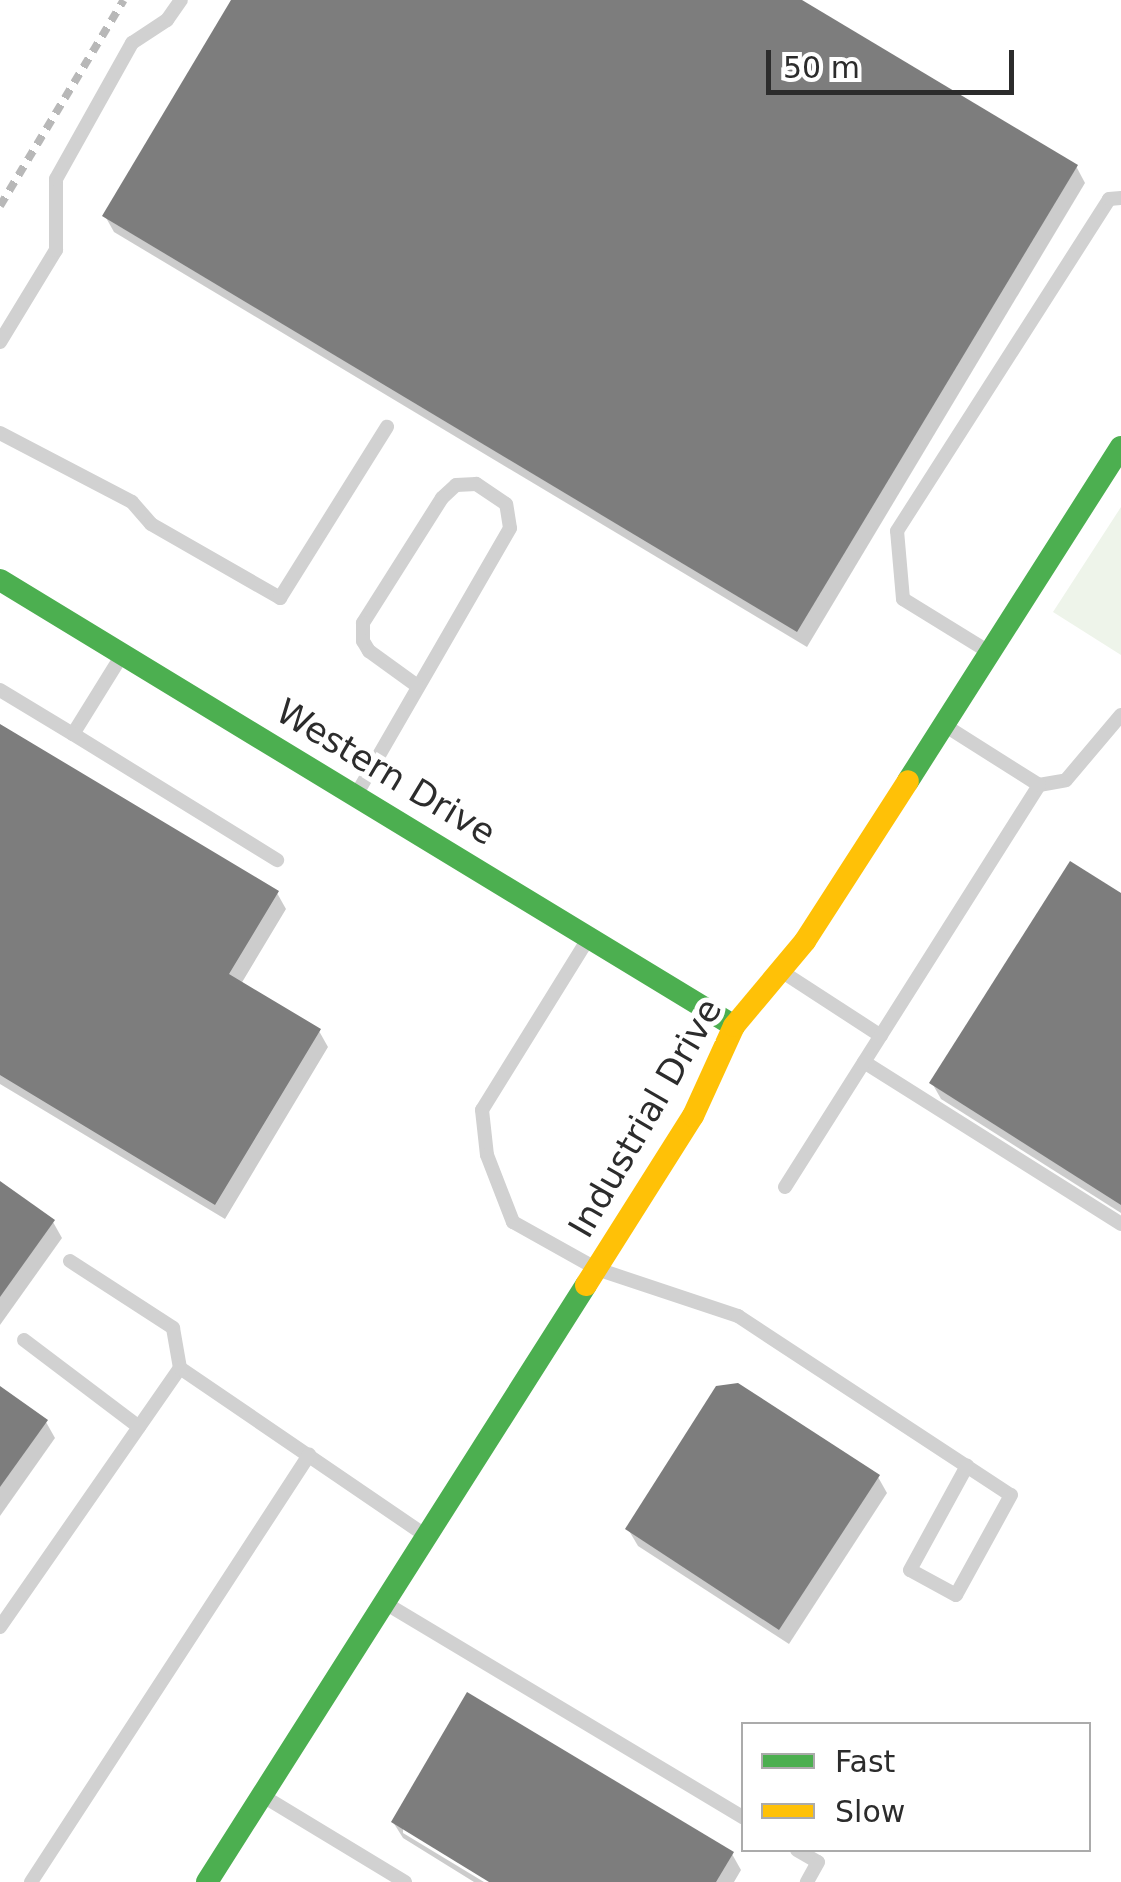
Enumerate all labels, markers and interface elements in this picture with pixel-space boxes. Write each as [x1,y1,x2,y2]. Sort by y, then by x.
scale bar [771,30,1018,92]
text: 50 m [783,50,860,85]
street label: Western Drive [269,690,503,854]
street label: Industrial Drive [560,991,730,1245]
legend [741,1722,1091,1852]
text: Fast [835,1744,895,1779]
text: Slow [835,1794,905,1829]

